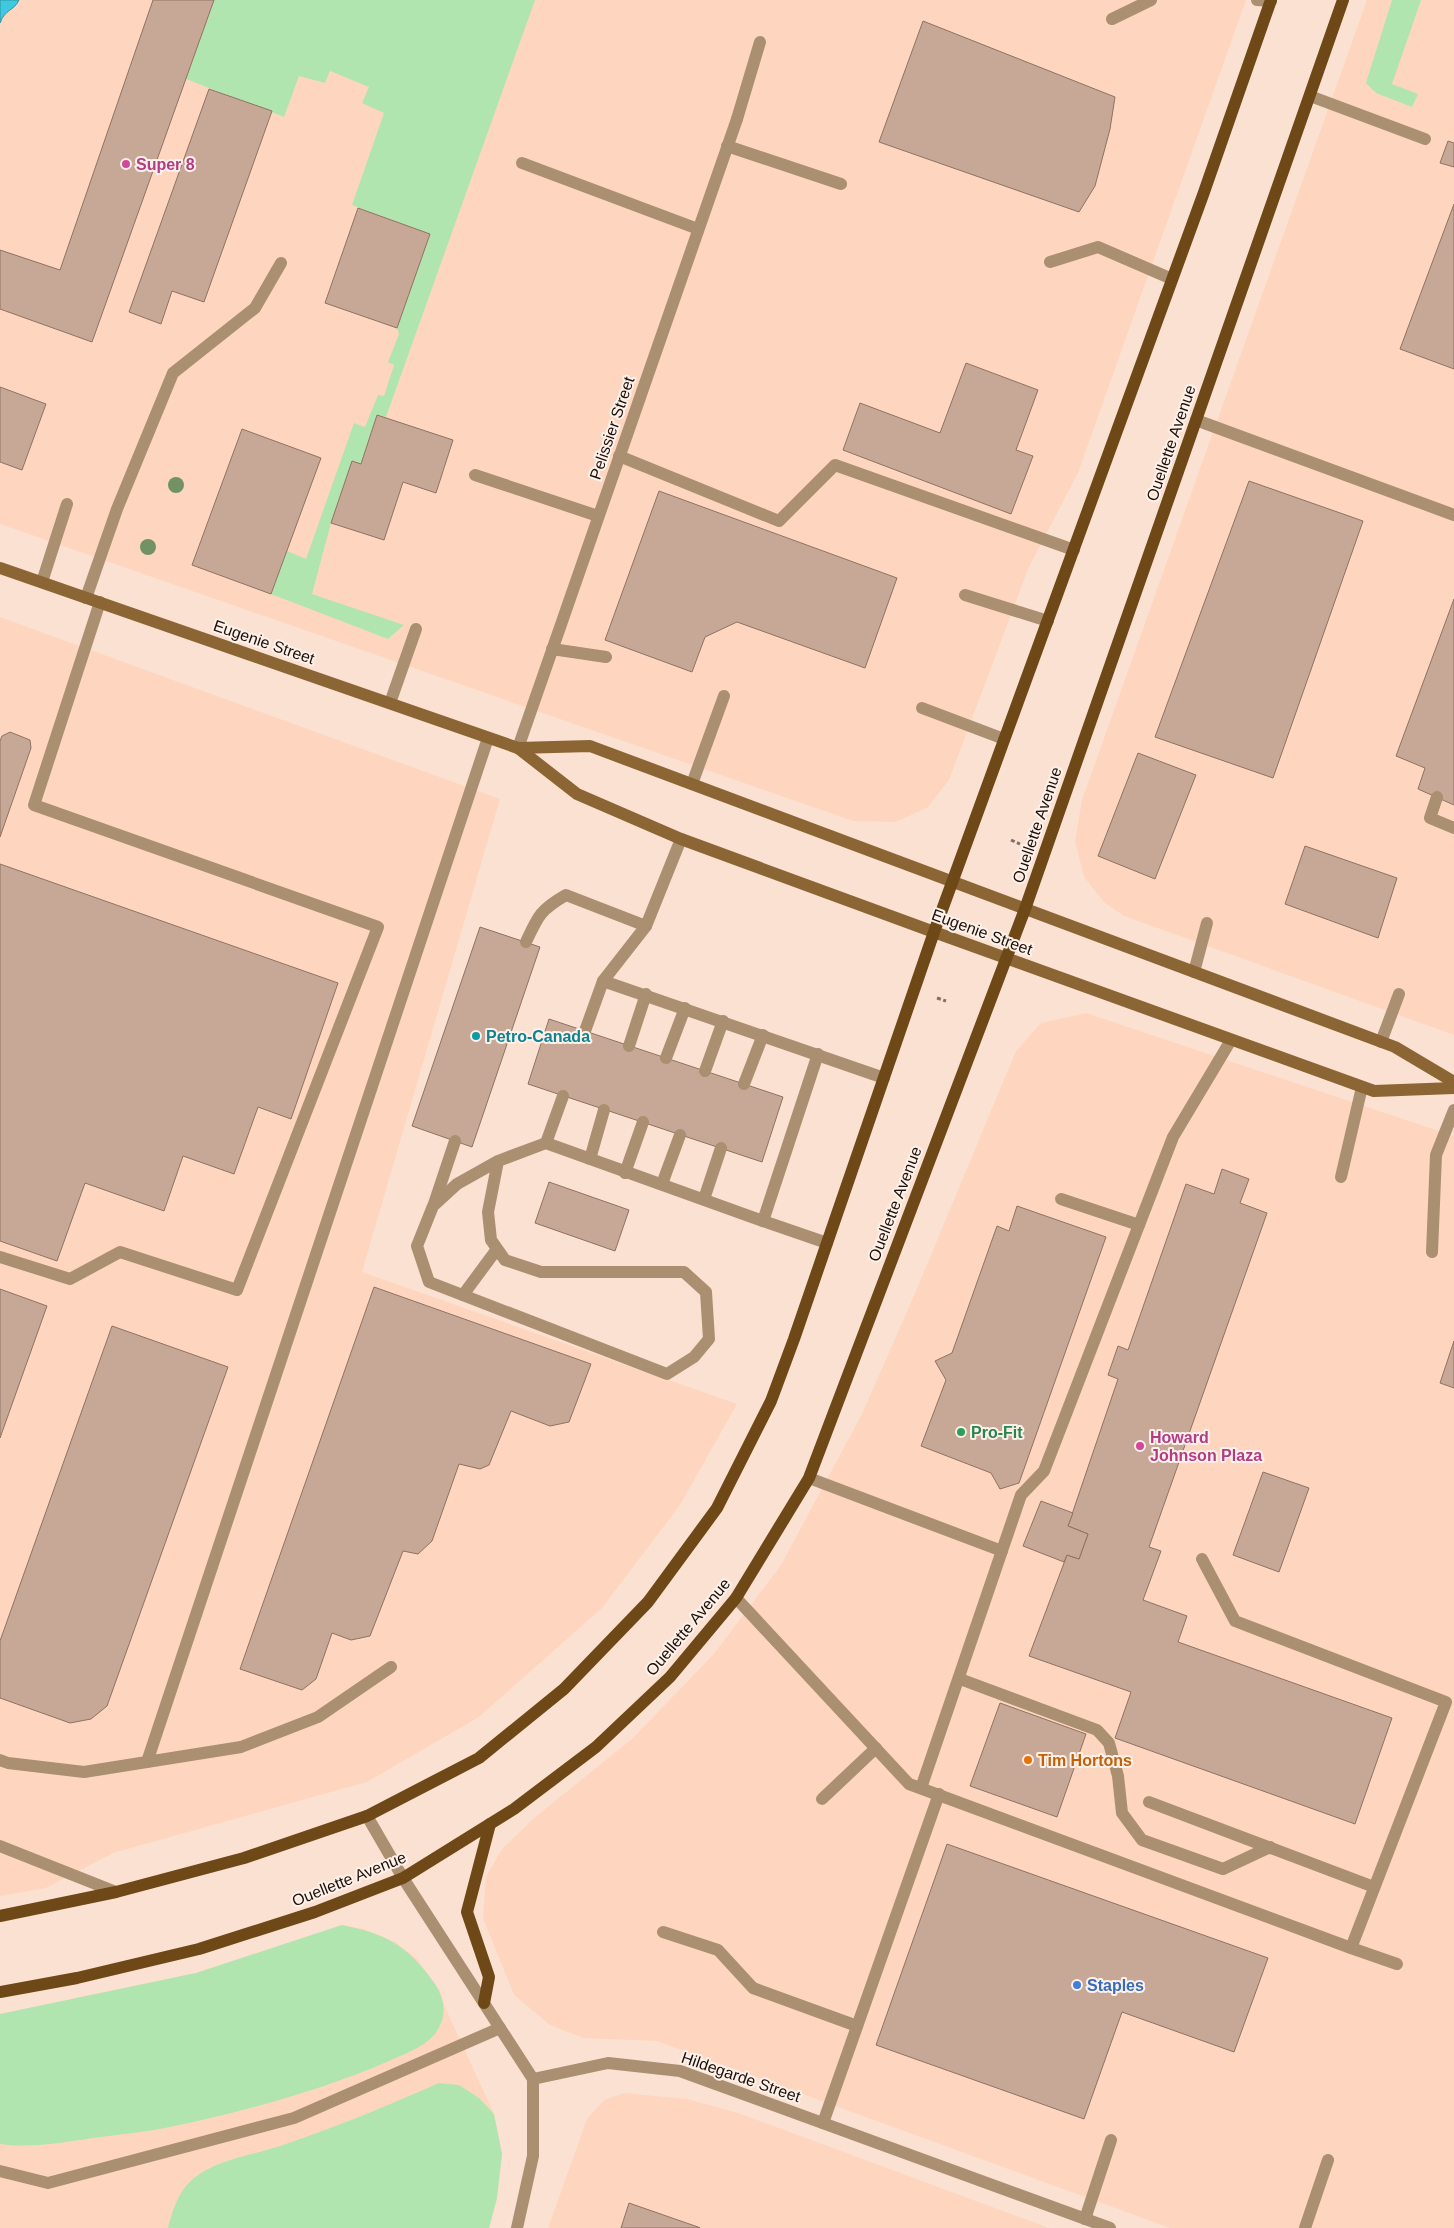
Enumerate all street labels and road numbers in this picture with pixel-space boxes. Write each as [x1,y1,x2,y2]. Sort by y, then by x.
street label: Pelissier Street [586,374,638,482]
street label: Ouellette Avenue [1143,383,1199,503]
street label: Eugenie Street [211,617,317,667]
street label: Ouellette Avenue [1009,765,1065,885]
street label: Eugenie Street [929,906,1035,958]
street label: Ouellette Avenue [865,1144,925,1264]
street label: Ouellette Avenue [642,1575,734,1679]
street label: Ouellette Avenue [289,1848,409,1910]
street label: Hildegarde Street [679,2049,803,2105]

